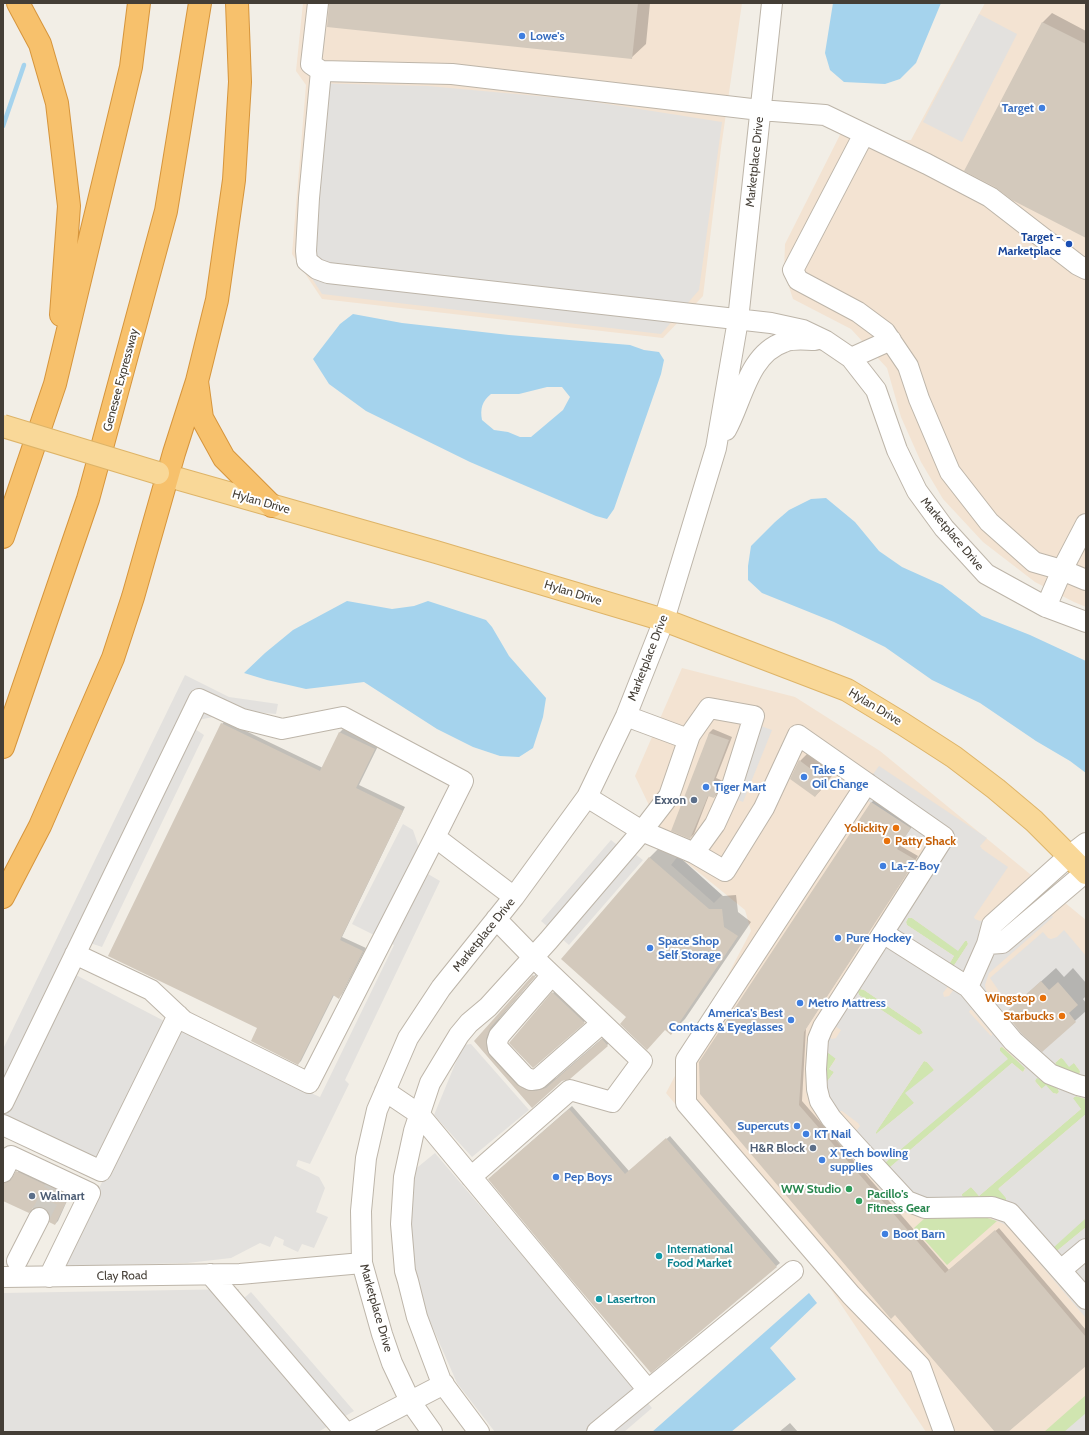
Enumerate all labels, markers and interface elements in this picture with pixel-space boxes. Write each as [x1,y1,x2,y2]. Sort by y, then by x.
place label: Lowe's [530,29,564,43]
marker: Lowe's [517,31,527,41]
place label: Target [1002,101,1034,115]
marker: Target [1037,103,1047,113]
street label: Marketplace Drive [743,116,767,208]
place label: Target - Marketplace [998,230,1061,258]
marker: Target - Marketplace [1064,239,1074,249]
street label: Genesee Expressway [100,327,142,433]
street label: Hylan Drive [230,487,292,517]
street label: Marketplace Drive [917,495,987,573]
street label: Hylan Drive [543,577,603,609]
street label: Marketplace Drive [625,613,671,703]
street label: Hylan Drive [846,686,904,728]
place label: Take 5 Oil Change [812,763,868,791]
marker: Take 5 Oil Change [799,772,809,782]
place label: Tiger Mart [714,780,766,794]
marker: Tiger Mart [701,782,711,792]
place label: Exxon [654,793,686,807]
marker: Exxon [689,795,699,805]
place label: Yolickity [844,821,888,835]
marker: Yolickity [891,823,901,833]
place label: Patty Shack [895,834,956,848]
marker: Patty Shack [882,836,892,846]
place label: La-Z-Boy [891,859,940,873]
marker: La-Z-Boy [878,861,888,871]
street label: Marketplace Drive [450,895,518,975]
place label: Pure Hockey [846,931,911,945]
marker: Pure Hockey [833,933,843,943]
place label: Space Shop Self Storage [658,934,721,962]
marker: Space Shop Self Storage [645,943,655,953]
place label: Wingstop [985,991,1035,1005]
marker: Wingstop [1038,993,1048,1003]
place label: Metro Mattress [808,996,886,1010]
marker: Metro Mattress [795,998,805,1008]
place label: America's Best Contacts & Eyeglasses [669,1006,783,1034]
place label: Starbucks [1003,1009,1054,1023]
marker: Starbucks [1057,1011,1067,1021]
marker: America's Best Contacts & Eyeglasses [786,1015,796,1025]
place label: Supercuts [737,1119,789,1133]
marker: Supercuts [792,1121,802,1131]
place label: KT Nail [814,1127,851,1141]
marker: KT Nail [801,1129,811,1139]
place label: H&R Block [750,1141,805,1155]
marker: H&R Block [808,1143,818,1153]
place label: X Tech bowling supplies [830,1146,908,1174]
marker: X Tech bowling supplies [817,1155,827,1165]
place label: Pep Boys [564,1170,612,1184]
marker: Pep Boys [551,1172,561,1182]
place label: WW Studio [781,1182,841,1196]
marker: WW Studio [844,1184,854,1194]
place label: Pacillo's Fitness Gear [867,1187,930,1215]
place label: Walmart [40,1189,85,1203]
marker: Walmart [27,1191,37,1201]
marker: Pacillo's Fitness Gear [854,1196,864,1206]
place label: Boot Barn [893,1227,945,1241]
marker: Boot Barn [880,1229,890,1239]
place label: International Food Market [667,1242,733,1270]
marker: International Food Market [654,1251,664,1261]
street label: Marketplace Drive [357,1262,395,1354]
street label: Clay Road [97,1268,147,1284]
place label: Lasertron [607,1292,656,1306]
marker: Lasertron [594,1294,604,1304]

